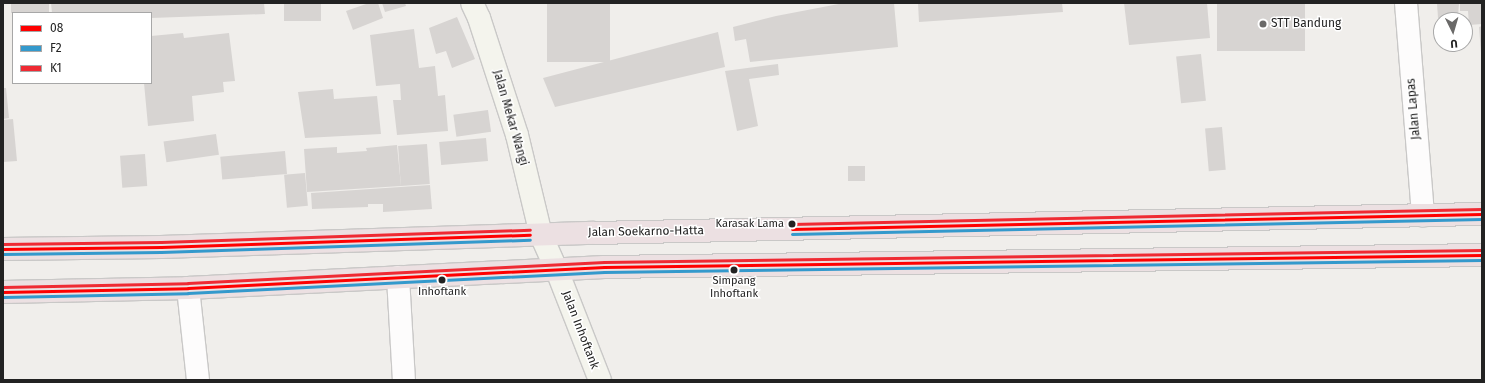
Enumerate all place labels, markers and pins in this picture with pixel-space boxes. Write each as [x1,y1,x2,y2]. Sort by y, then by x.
place label: STT Bandung [1271,17,1341,31]
marker: STT Bandung [1258,19,1268,29]
place label: Karasak Lama [716,217,784,231]
marker: Karasak Lama [787,219,797,229]
marker: Simpang Inhoftank [729,265,739,275]
marker: Inhoftank [437,275,447,285]
place label: Simpang Inhoftank [710,275,758,301]
place label: Inhoftank [418,285,466,299]

